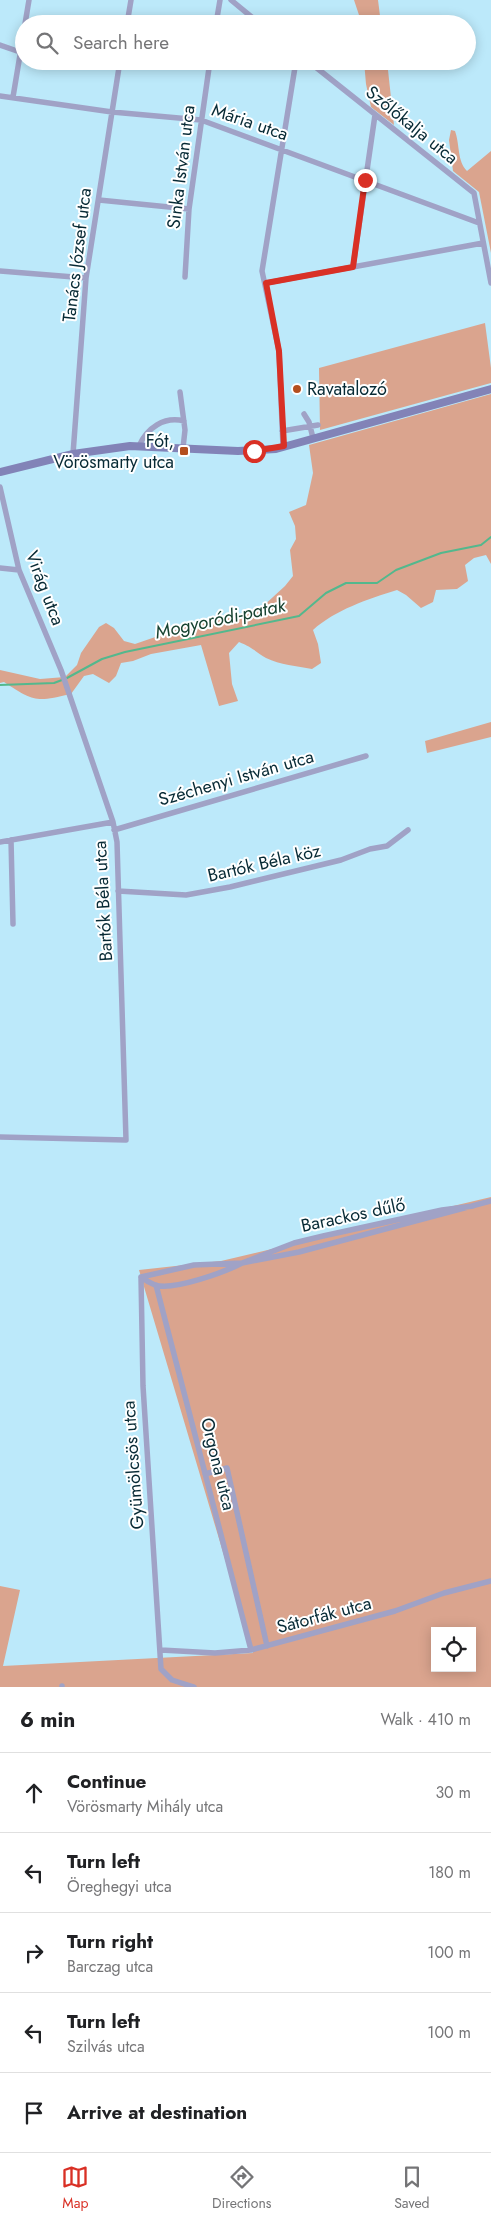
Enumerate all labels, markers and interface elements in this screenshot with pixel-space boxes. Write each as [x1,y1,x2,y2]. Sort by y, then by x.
search box [15,15,476,70]
icon: search [33,29,61,57]
text: Search here [73,29,169,56]
street label: Szőlőkalja utca [360,80,464,170]
street label: Mária utca [208,97,292,147]
street label: Sinka István utca [161,104,201,230]
route end [354,169,377,192]
street label: Tanács József utca [56,186,98,324]
place label: Ravatalozó [307,376,387,402]
marker: Ravatalozó [291,383,303,395]
place label: Fót, Vörösmarty utca [53,428,174,475]
route start [243,440,266,463]
marker: Fót, Vörösmarty utca [178,445,190,457]
street label: Virág utca [19,547,71,629]
water label: Mogyoródi-patak [152,591,289,645]
street label: Széchenyi István utca [155,743,317,813]
street label: Bartók Béla köz [205,837,324,889]
street label: Bartók Béla utca [87,840,119,962]
street label: Barackos dűlő [298,1191,408,1239]
street label: Gyümölcsös utca [116,1400,150,1530]
street label: Orgona utca [194,1415,242,1513]
street label: Sátorfák utca [274,1590,374,1640]
map controls [431,1627,476,1672]
button: locate [431,1627,476,1672]
text: 6 min [20,1705,75,1735]
text: Walk · 410 m [381,1708,471,1731]
text: Continue [67,1768,146,1795]
icon: ahead [20,1779,48,1807]
text: 30 m [435,1781,471,1804]
text: Vörösmarty Mihály utca [67,1795,223,1818]
text: Turn left [67,1848,140,1875]
icon: left [20,1859,48,1887]
text: 180 m [428,1861,471,1884]
text: Öreghegyi utca [67,1875,172,1898]
text: Turn right [67,1928,153,1955]
icon: right [20,1939,48,1967]
text: 100 m [427,1941,471,1964]
text: Barczag utca [67,1955,153,1978]
text: Turn left [67,2008,140,2035]
icon: left [20,2019,48,2047]
text: 100 m [427,2021,471,2044]
text: Szilvás utca [67,2035,145,2058]
icon: arrive [20,2099,48,2127]
text: Arrive at destination [67,2099,247,2126]
tab: Map [61,2163,89,2213]
tab: Directions [212,2163,271,2213]
tab: Saved [394,2163,430,2213]

